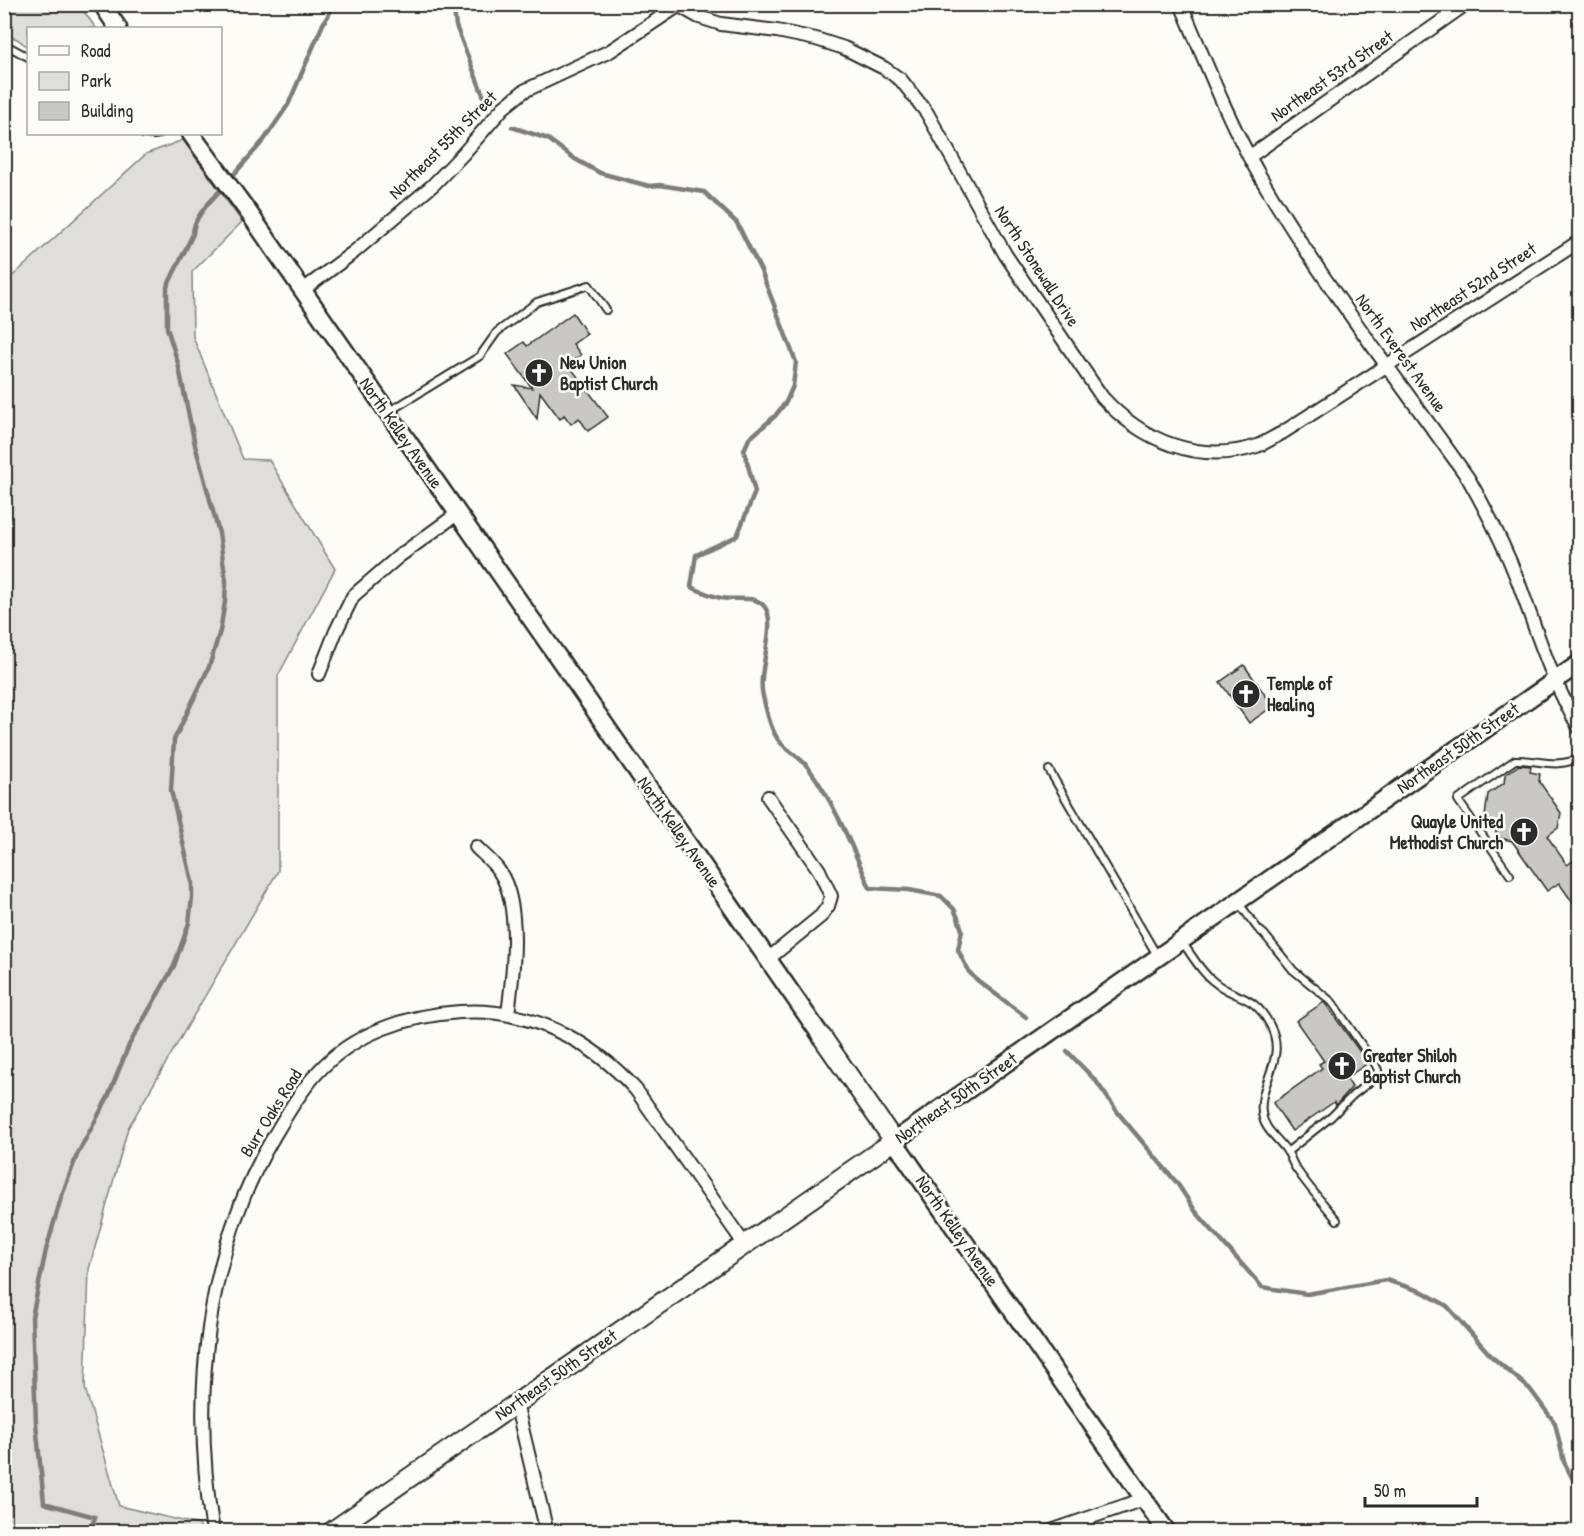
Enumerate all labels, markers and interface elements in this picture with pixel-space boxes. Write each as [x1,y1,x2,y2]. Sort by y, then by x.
street label: Northeast 53rd Street [1265,23,1399,127]
legend [27,27,222,135]
text: Road [81,38,111,63]
text: Park [81,68,112,93]
street label: Northeast 55th Street [383,84,503,204]
text: Building [81,98,133,123]
street label: North Stonewall Drive [989,200,1086,331]
street label: Northeast 52nd Street [1405,236,1542,337]
street label: North Everest Avenue [1350,288,1453,417]
place label: New Union Baptist Church [560,350,658,397]
church icon: New Union Baptist Church [523,357,555,389]
street label: North Kelley Avenue [354,372,449,493]
place label: Temple of Healing [1266,671,1333,718]
church icon: Temple of Healing [1230,678,1262,710]
street label: Northeast 50th Street [1391,695,1525,799]
street label: North Kelley Avenue [632,771,727,892]
place label: Quayle United Methodist Church [1390,809,1503,855]
church icon: Quayle United Methodist Church [1508,816,1540,848]
place label: Greater Shiloh Baptist Church [1363,1043,1461,1090]
street label: Northeast 50th Street [889,1045,1023,1149]
church icon: Greater Shiloh Baptist Church [1326,1050,1358,1082]
street label: Burr Oaks Road [234,1064,308,1162]
street label: North Kelley Avenue [910,1170,1005,1291]
street label: Northeast 50th Street [489,1322,623,1426]
scale bar [1365,1470,1478,1508]
text: 50 m [1374,1478,1406,1503]

